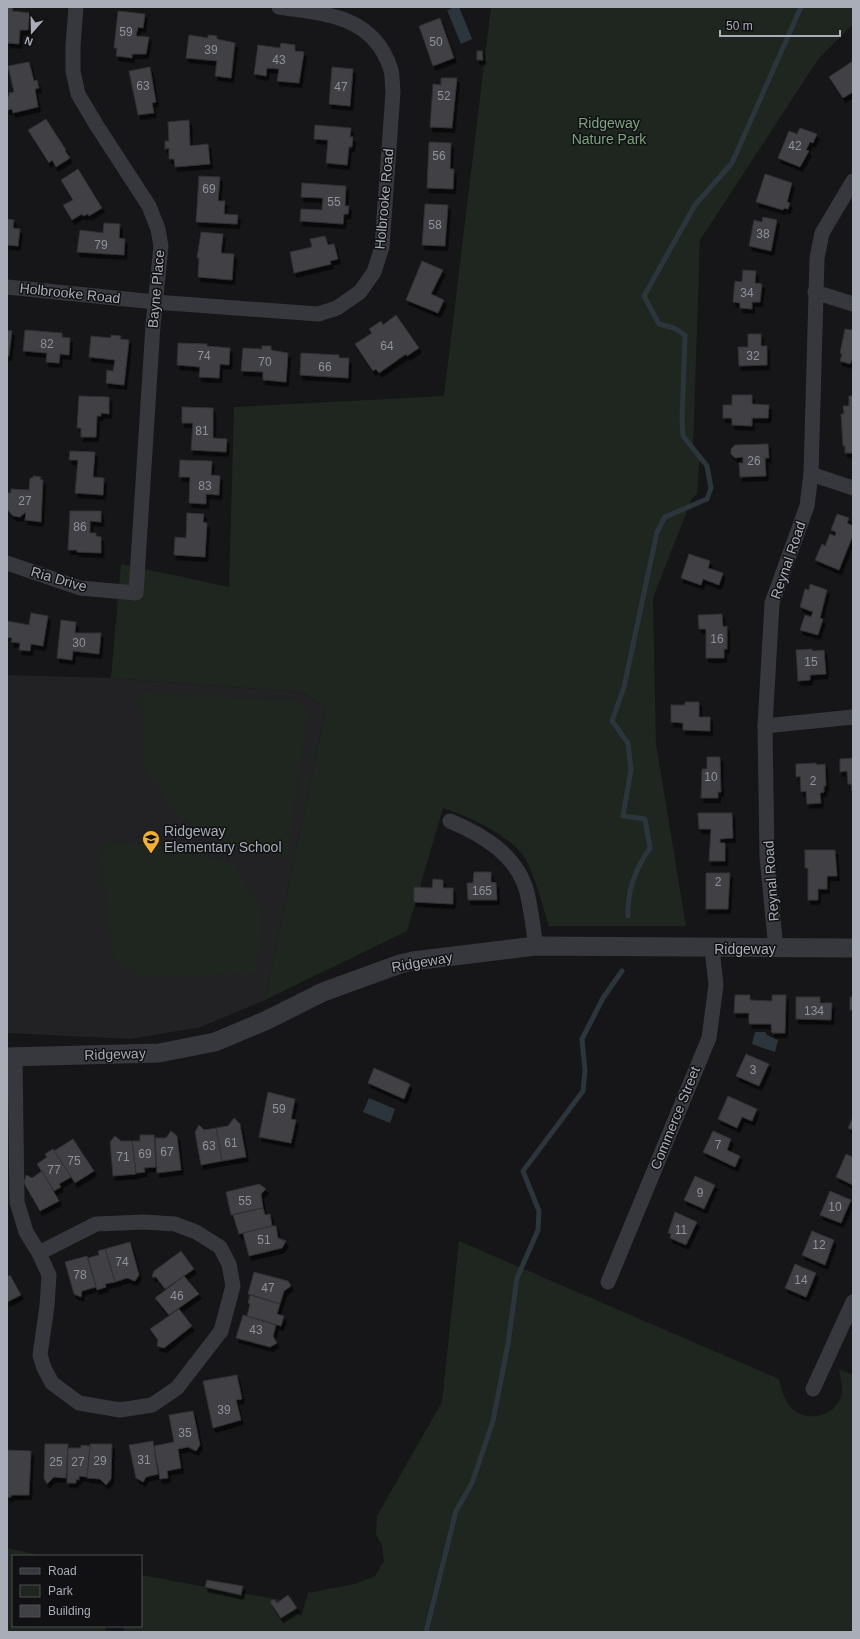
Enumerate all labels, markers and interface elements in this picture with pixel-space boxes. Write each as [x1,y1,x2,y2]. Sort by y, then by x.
north arrow [12,12,52,52]
scale bar [720,12,840,38]
text: 50 m [726,19,753,33]
house number: 59 [119,25,133,39]
text: N [23,34,34,48]
house number: 50 [429,35,443,49]
house number: 39 [204,43,218,57]
house number: 43 [272,53,286,67]
house number: 63 [136,79,150,93]
house number: 47 [334,80,348,94]
house number: 52 [437,89,451,103]
park label: Ridgeway Nature Park [572,115,647,147]
house number: 42 [788,139,802,153]
street label: Holbrooke Road [372,148,396,250]
house number: 56 [432,149,446,163]
house number: 69 [202,182,216,196]
house number: 55 [327,195,341,209]
house number: 58 [428,218,442,232]
house number: 38 [756,227,770,241]
house number: 79 [94,238,108,252]
street label: Bayne Place [145,249,167,329]
street label: Holbrooke Road [19,280,121,306]
house number: 34 [740,286,754,300]
house number: 82 [40,337,54,351]
house number: 64 [380,339,394,353]
house number: 74 [197,349,211,363]
house number: 32 [746,349,760,363]
house number: 70 [258,355,272,369]
house number: 66 [318,360,332,374]
house number: 81 [195,424,209,438]
house number: 26 [747,454,761,468]
house number: 83 [198,479,212,493]
house number: 27 [18,494,32,508]
street label: Reynal Road [767,519,809,601]
house number: 86 [73,520,87,534]
street label: Ria Drive [29,563,89,595]
house number: 16 [710,632,724,646]
house number: 30 [72,636,86,650]
house number: 15 [804,655,818,669]
house number: 10 [704,770,718,784]
house number: 2 [810,774,817,788]
place label: Ridgeway Elementary School [164,823,282,855]
school or university icon: Ridgeway Elementary School [141,829,161,854]
street label: Reynal Road [760,840,782,922]
house number: 2 [715,875,722,889]
house number: 165 [472,884,492,898]
street label: Ridgeway [714,941,776,957]
street label: Ridgeway [390,949,454,975]
house number: 134 [804,1004,824,1018]
street label: Ridgeway [84,1045,146,1063]
house number: 3 [750,1063,757,1077]
street label: Commerce Street [647,1064,703,1172]
house number: 59 [272,1102,286,1116]
house number: 61 [224,1136,238,1150]
house number: 7 [715,1138,722,1152]
house number: 63 [202,1139,216,1153]
house number: 67 [160,1145,174,1159]
house number: 69 [138,1147,152,1161]
house number: 71 [116,1150,130,1164]
house number: 75 [67,1154,81,1168]
house number: 77 [47,1163,61,1177]
house number: 9 [697,1186,704,1200]
house number: 55 [238,1194,252,1208]
house number: 10 [828,1200,842,1214]
house number: 11 [675,1223,688,1237]
house number: 51 [257,1233,271,1247]
house number: 12 [812,1238,826,1252]
house number: 74 [115,1255,129,1269]
house number: 78 [73,1268,87,1282]
house number: 14 [794,1273,808,1287]
house number: 47 [261,1281,275,1295]
house number: 46 [170,1289,184,1303]
house number: 43 [249,1323,263,1337]
house number: 39 [217,1403,231,1417]
house number: 35 [178,1426,192,1440]
house number: 31 [137,1453,151,1467]
house number: 29 [93,1454,107,1468]
house number: 25 [49,1455,63,1469]
house number: 27 [71,1455,85,1469]
legend [12,1555,142,1627]
text: Road [48,1564,77,1578]
text: Park [48,1584,74,1598]
text: Building [48,1604,91,1618]

